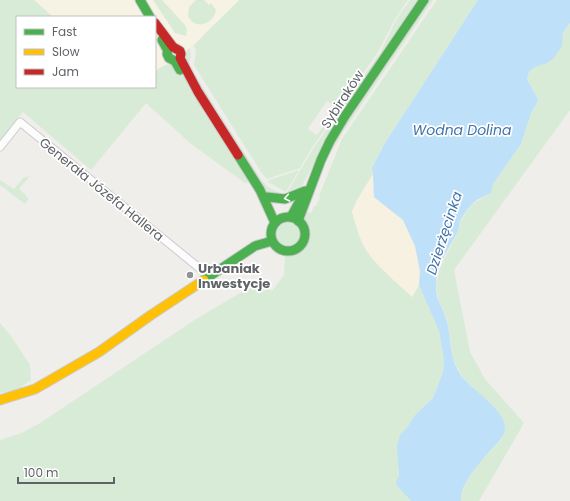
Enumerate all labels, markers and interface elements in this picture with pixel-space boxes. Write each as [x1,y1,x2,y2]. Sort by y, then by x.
legend [16,16,156,88]
text: Fast [52,23,77,40]
text: Slow [52,43,80,60]
text: Jam [52,63,79,80]
street label: Sybiraków [316,66,369,132]
water label: Wodna Dolina [413,120,512,140]
street label: Generała Józefa Hallera [35,133,168,246]
water label: Dzierżęcinka [421,188,467,277]
one-way arrow [283,193,290,201]
place label: Urbaniak Inwestycje [198,259,270,293]
marker: Urbaniak Inwestycje [185,270,195,280]
scale bar [18,459,114,485]
text: 100 m [24,464,58,481]

